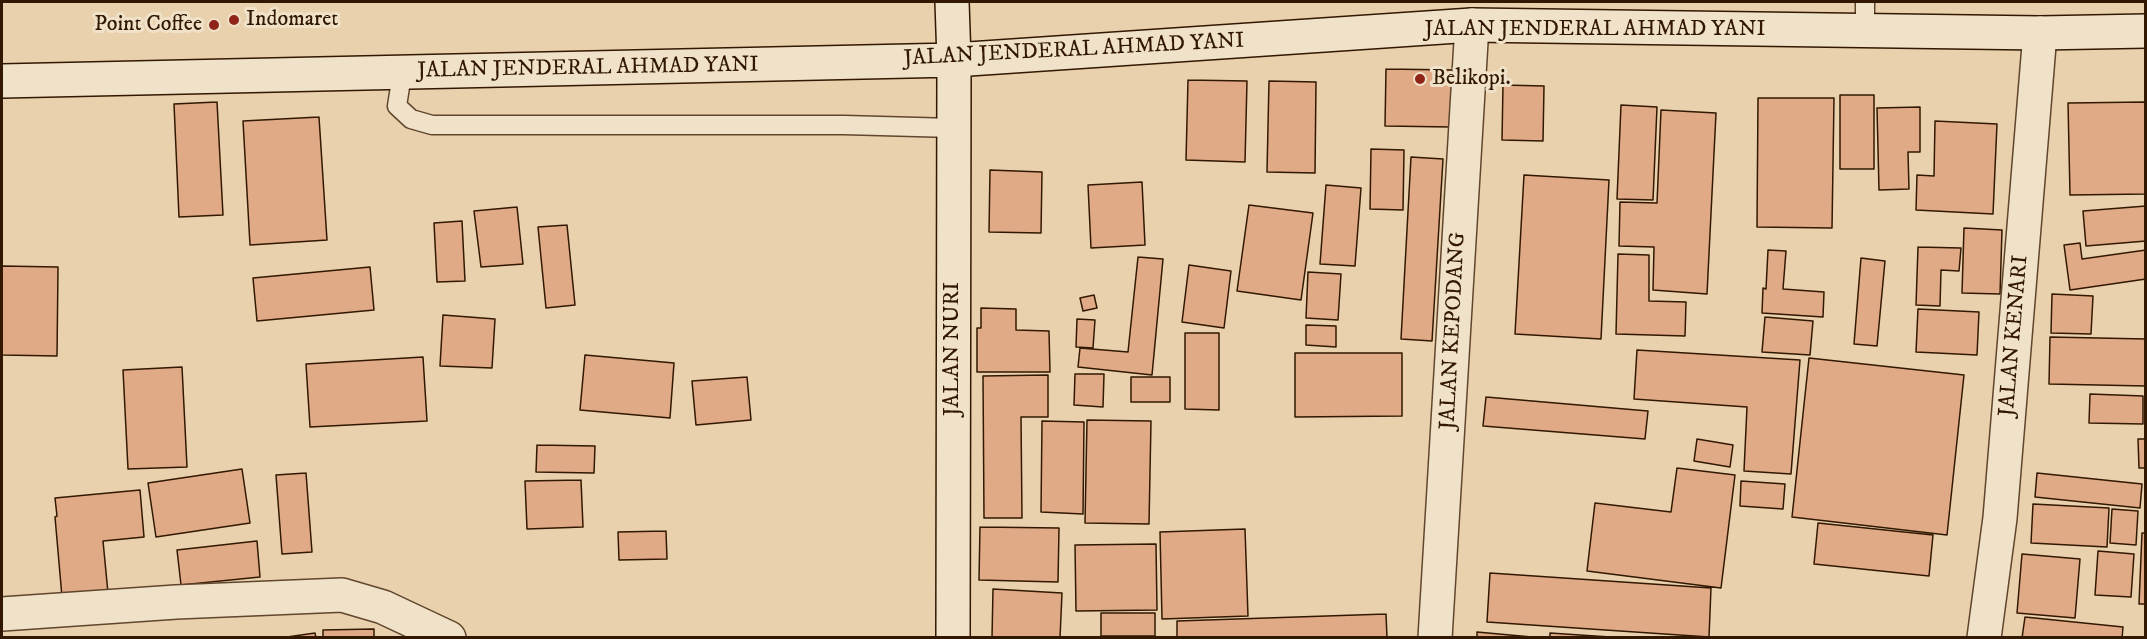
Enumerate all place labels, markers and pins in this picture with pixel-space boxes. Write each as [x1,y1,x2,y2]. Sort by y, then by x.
place label: Indomaret [246,7,338,33]
place label: Point Coffee [94,12,202,38]
marker: Indomaret [227,13,241,27]
marker: Point Coffee [207,18,221,32]
place label: Belikopi. [1432,66,1511,92]
marker: Belikopi. [1413,72,1427,86]

